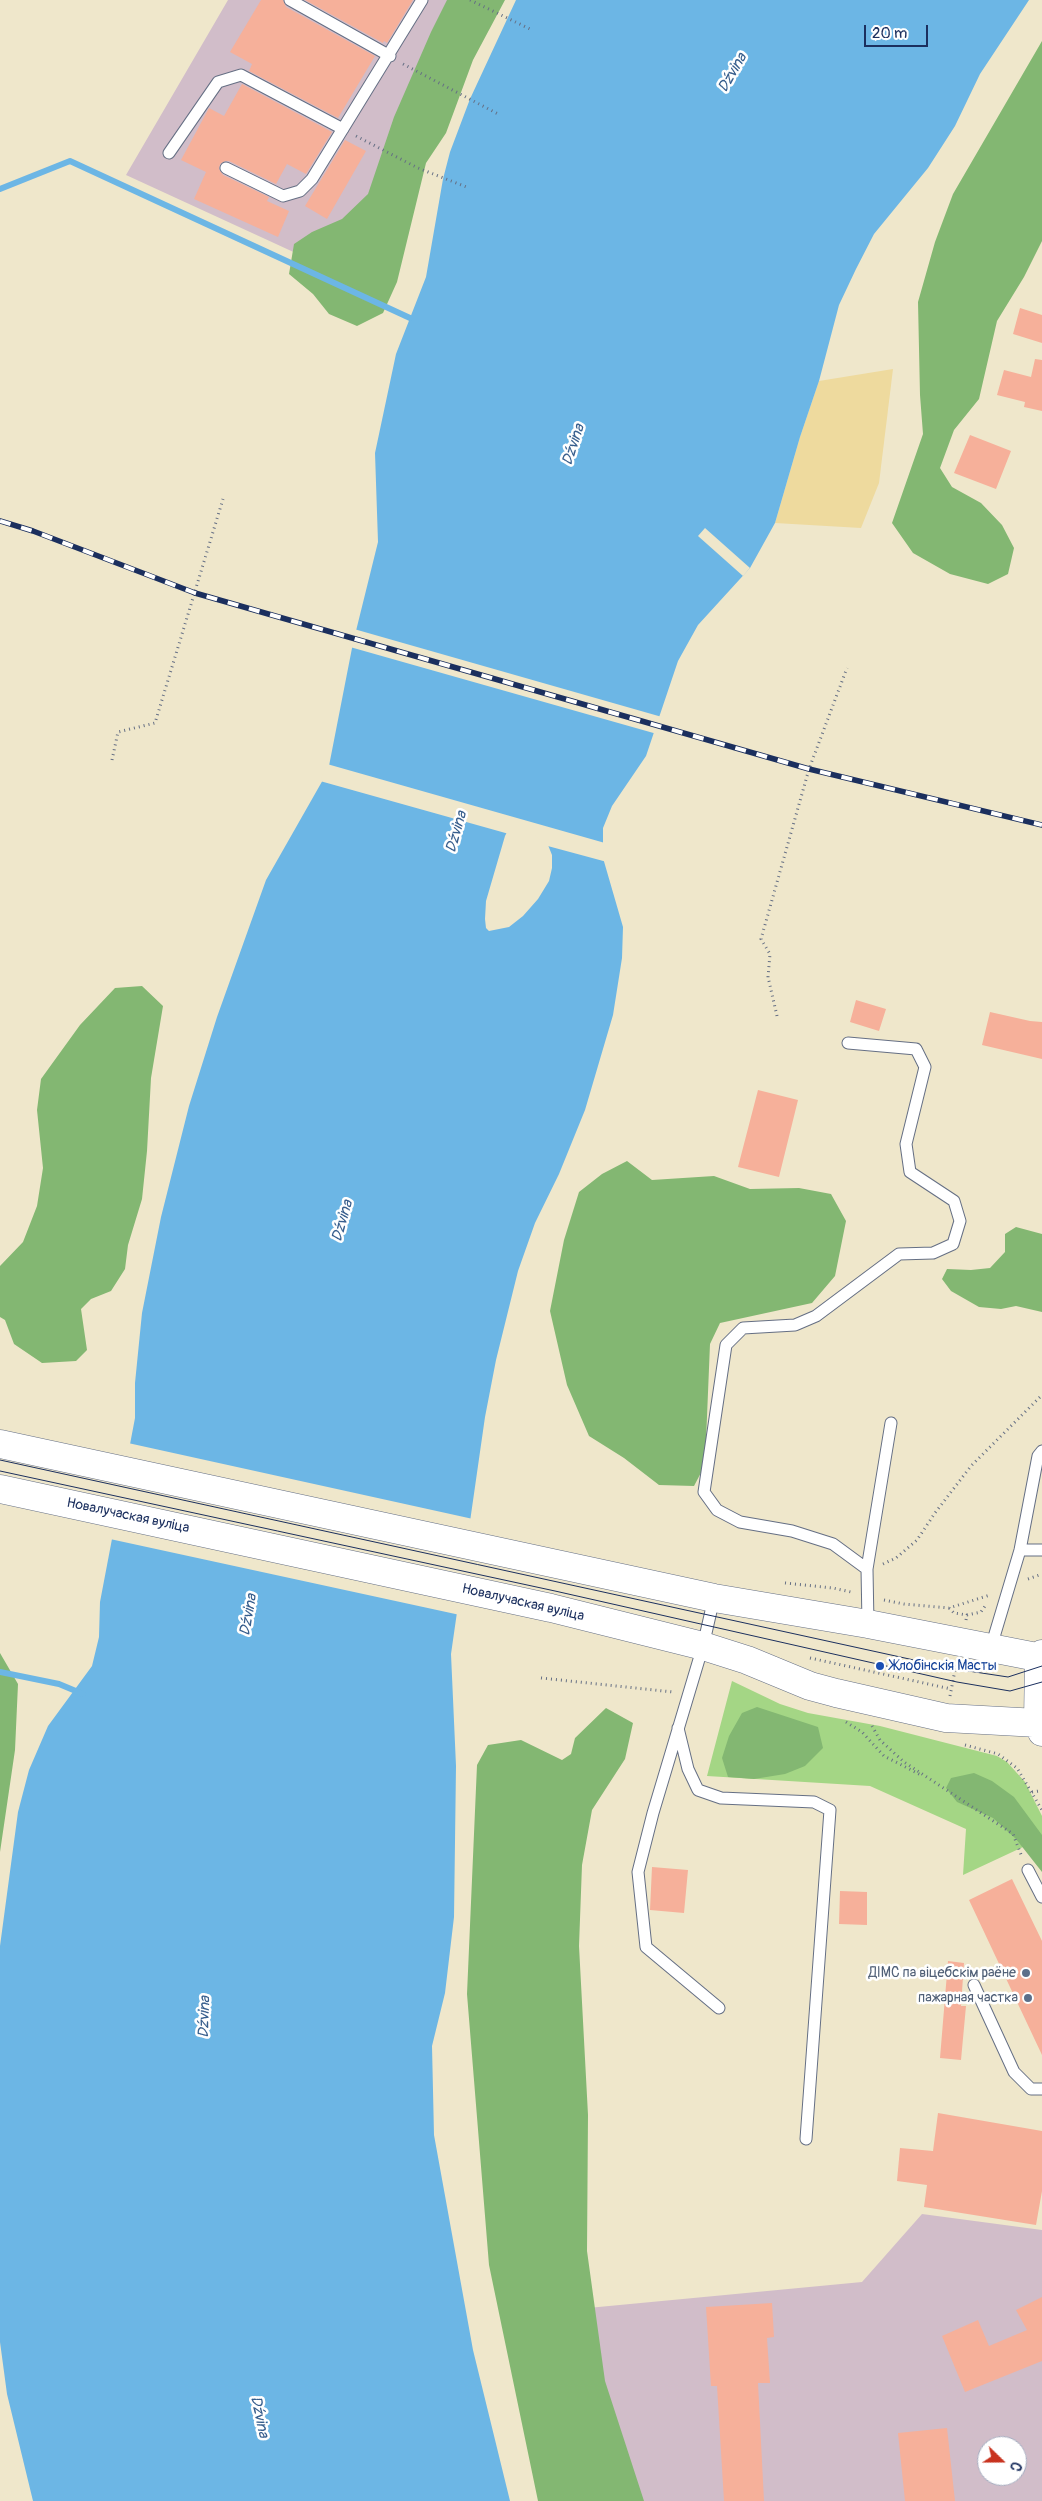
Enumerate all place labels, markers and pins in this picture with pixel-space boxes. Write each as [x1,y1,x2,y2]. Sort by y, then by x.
place label: Жлобінскія Масты [890,1658,997,1674]
marker: Жлобінскія Масты [874,1660,886,1672]
place label: ДІМС па віцебскім раёне [868,1965,1016,1981]
marker: ДІМС па віцебскім раёне [1020,1967,1032,1979]
place label: пажарная частка [918,1990,1018,2006]
marker: пажарная частка [1022,1992,1034,2004]

